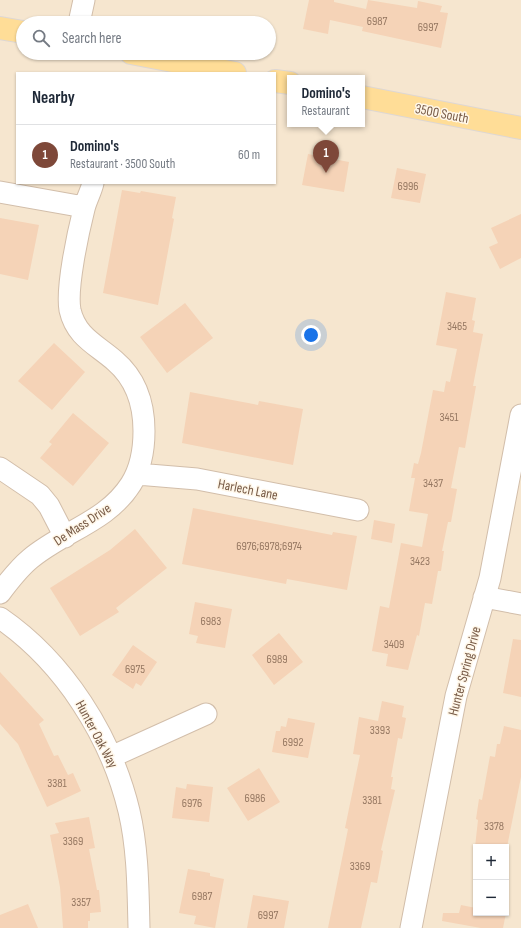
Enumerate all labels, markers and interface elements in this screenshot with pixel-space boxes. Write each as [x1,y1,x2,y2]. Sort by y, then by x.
house number: 6987 [367,14,387,29]
search box [16,16,276,60]
house number: 6997 [418,20,439,35]
icon: search [30,27,52,49]
text: Search here [62,29,122,48]
popup [287,75,365,127]
text: Domino's [302,84,350,103]
text: Nearby [32,88,75,108]
street label: 3500 South [414,100,470,127]
text: Restaurant [302,103,350,119]
text: Domino's [70,137,119,156]
pin: 1 [313,140,339,173]
text: 1 [42,147,48,163]
text: 60 m [238,147,260,163]
text: Restaurant · 3500 South [70,156,175,172]
house number: 6996 [397,179,419,194]
house number: 3465 [447,319,467,334]
your location [301,325,321,345]
house number: 3451 [439,410,459,425]
street label: Harlech Lane [216,475,279,504]
house number: 3437 [423,476,443,491]
street label: De Mass Drive [50,500,114,549]
house number: 6976;6978;6974 [236,539,302,554]
house number: 3423 [410,554,430,569]
house number: 6983 [201,614,221,629]
street label: Hunter Spring Drive [444,625,485,718]
house number: 3409 [384,637,404,652]
house number: 6989 [266,652,288,667]
house number: 6975 [125,662,145,677]
street label: Hunter Oak Way [72,697,122,772]
house number: 3393 [370,723,390,738]
house number: 6992 [283,735,303,750]
house number: 3381 [47,776,68,791]
house number: 6986 [244,791,266,806]
house number: 3381 [362,793,383,808]
house number: 6976 [182,796,202,811]
house number: 3378 [484,819,504,834]
house number: 3369 [63,834,83,849]
map controls [473,844,509,916]
button: + [473,844,509,880]
house number: 3369 [350,859,370,874]
button: − [473,880,509,916]
house number: 6987 [192,889,212,904]
house number: 3357 [71,895,91,910]
house number: 6997 [258,908,279,923]

